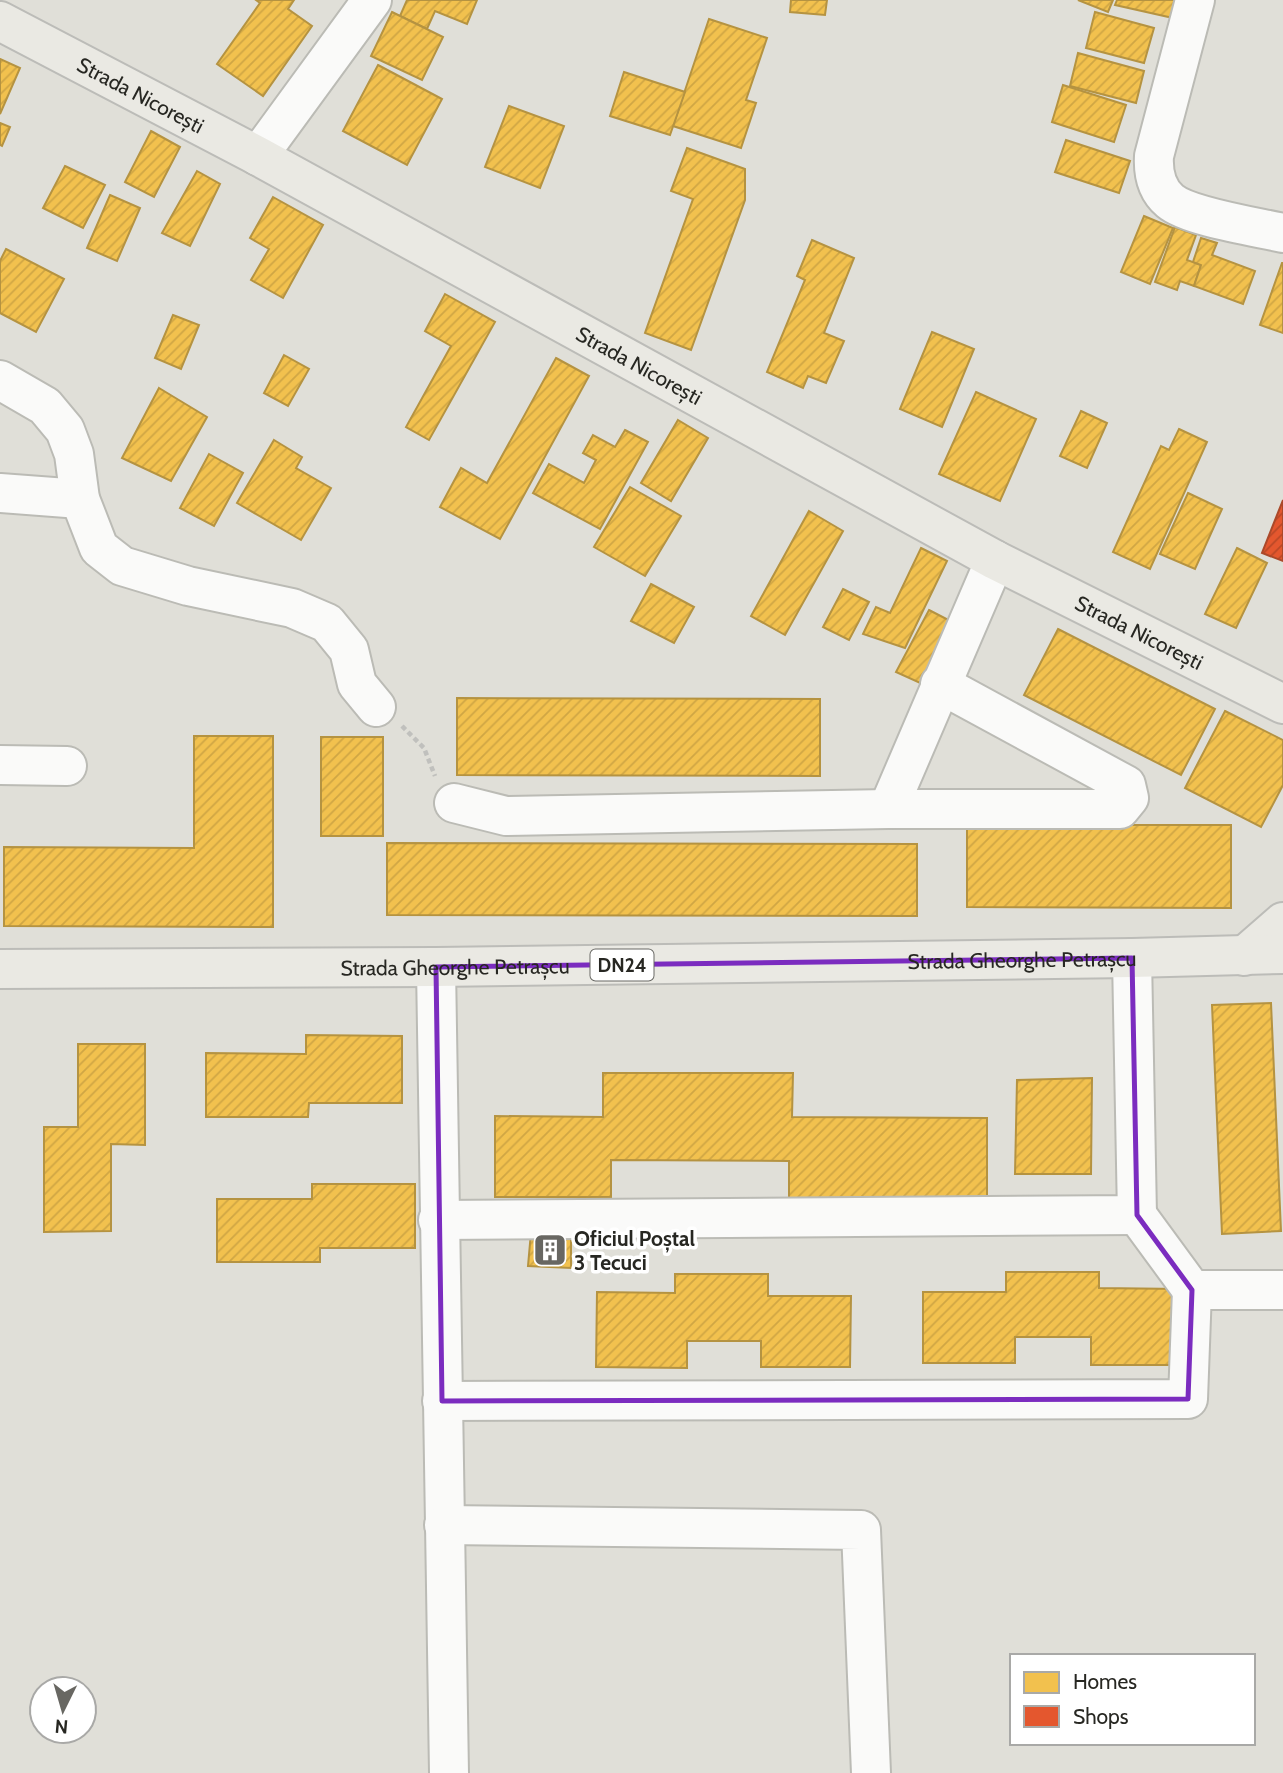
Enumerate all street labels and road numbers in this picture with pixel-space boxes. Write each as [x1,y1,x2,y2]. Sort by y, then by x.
street label: Strada Nicorești [73,51,208,138]
street label: Strada Nicorești [572,321,706,409]
street label: Strada Nicorești [1071,590,1207,675]
street label: Strada Gheorghe Petrașcu [907,945,1137,973]
road number: DN24 [590,950,654,981]
street label: Strada Gheorghe Petrașcu [340,953,570,980]

